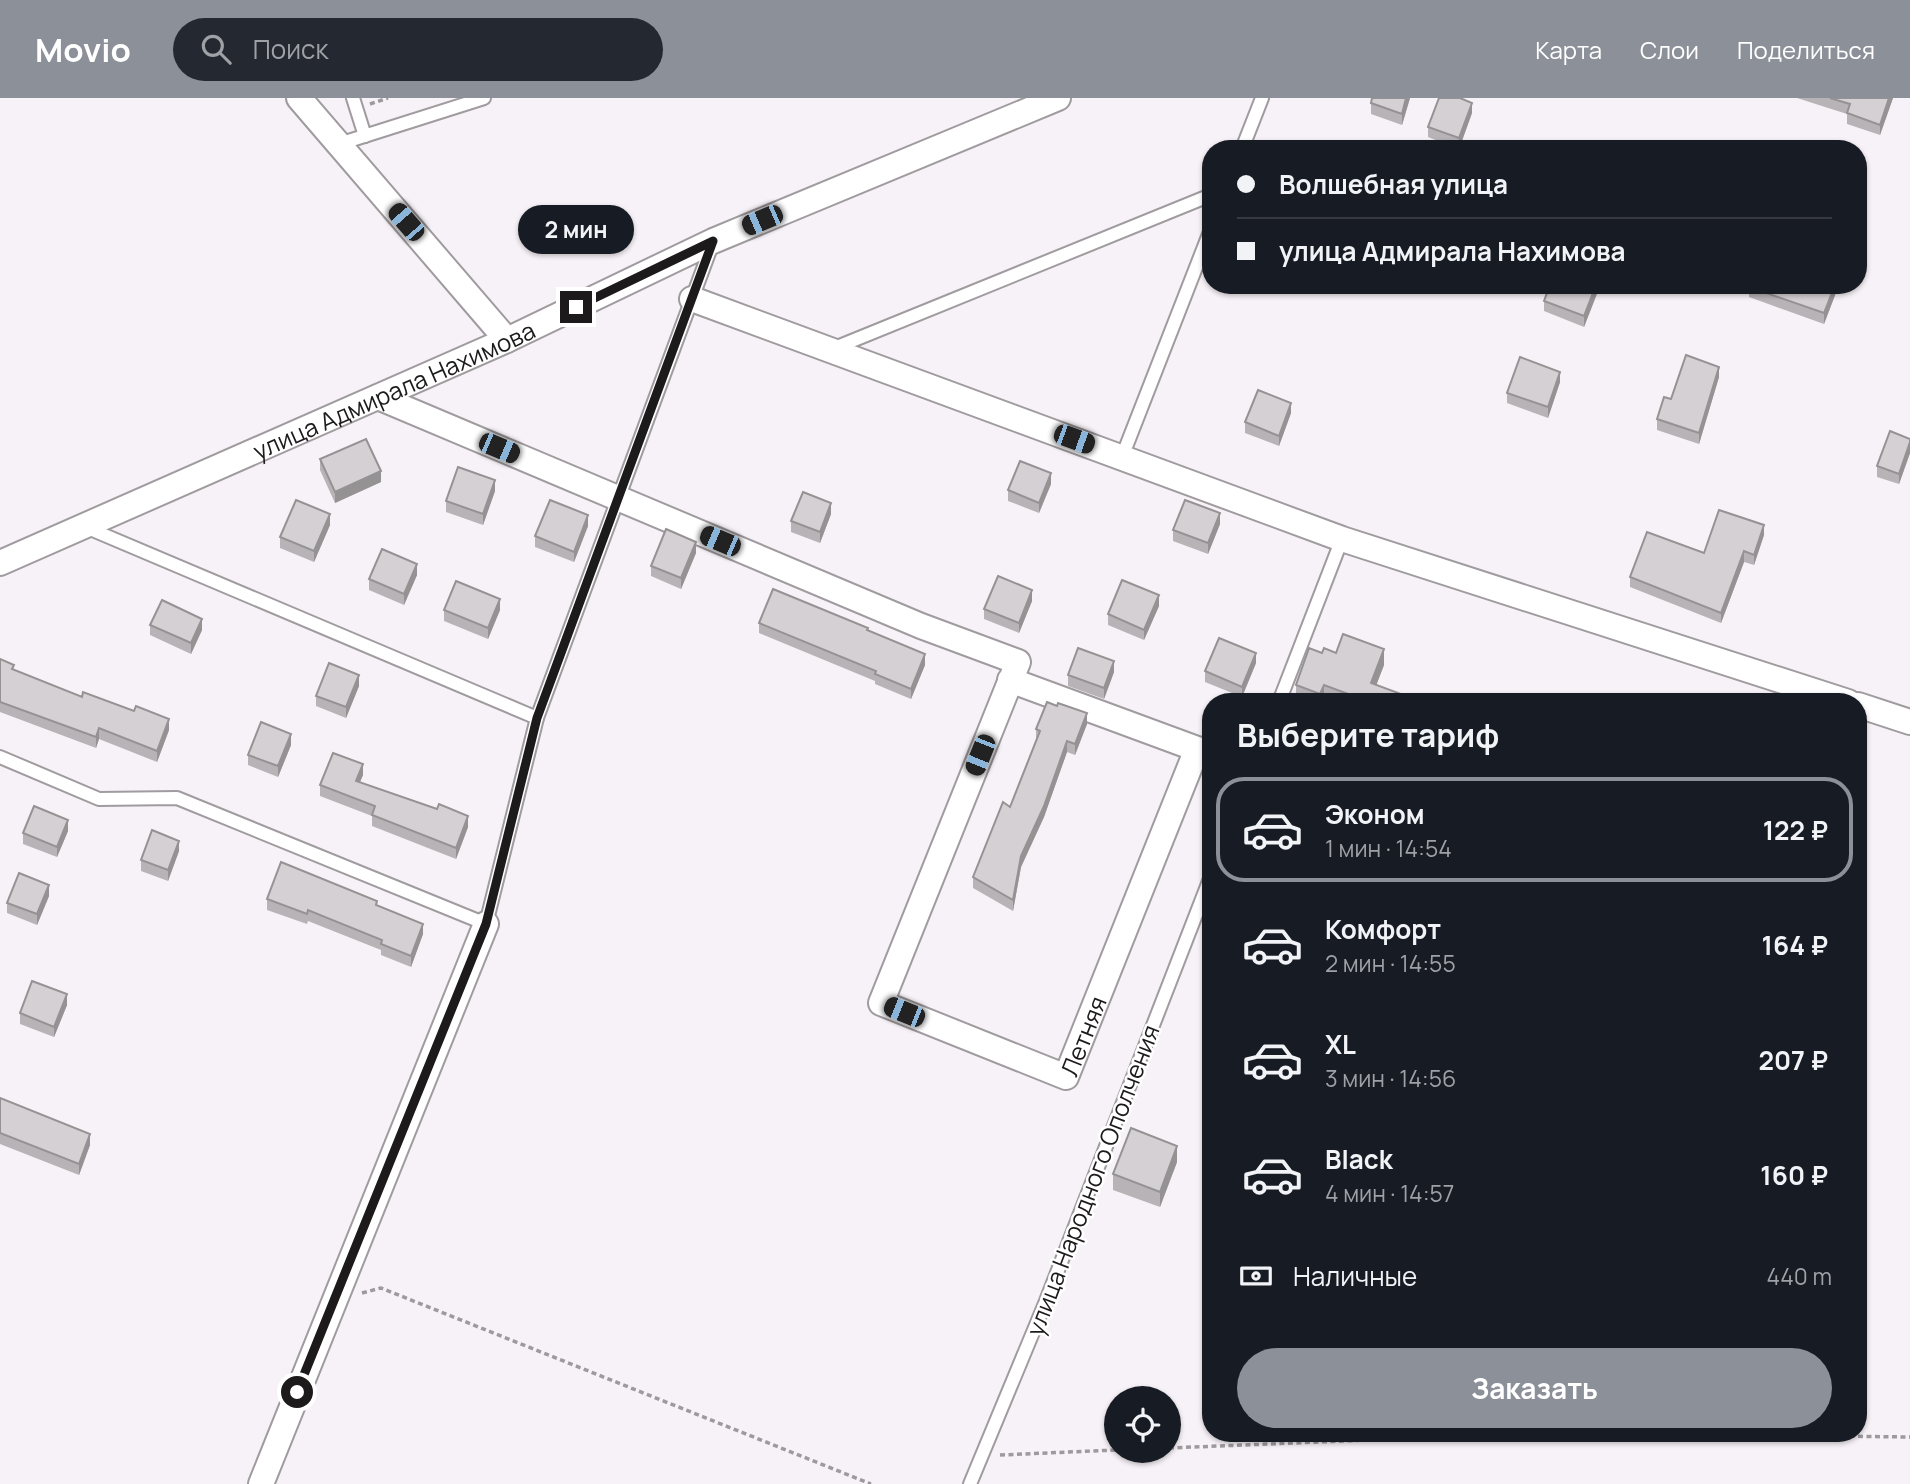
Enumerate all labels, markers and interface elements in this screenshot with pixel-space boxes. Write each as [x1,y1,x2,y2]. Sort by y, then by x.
search box [173,18,663,81]
text: Movio [35,27,131,72]
icon: search [197,30,235,68]
text: Поиск [253,31,328,67]
text: Карта [1535,33,1602,66]
text: Слои [1640,33,1699,66]
text: Поделиться [1737,33,1875,66]
text: Волшебная улица [1279,166,1508,202]
car [385,199,428,245]
car [739,202,786,238]
callout: 2 мин [518,206,634,254]
text: 2 мин [544,213,608,245]
text: улица Адмирала Нахимова [1279,233,1626,269]
route end [560,291,592,323]
street label: улица Адмирала Нахимова [247,313,540,466]
car [1051,422,1098,456]
car [476,430,523,466]
car [697,523,744,559]
text: Выберите тариф [1237,713,1499,757]
car [963,732,998,778]
text: Эконом [1325,796,1425,832]
icon: car [1241,798,1304,861]
text: 122 ₽ [1763,812,1828,848]
text: 1 мин · 14:54 [1325,832,1452,864]
text: Комфорт [1325,911,1441,947]
icon: car [1241,913,1304,976]
text: 164 ₽ [1762,927,1828,963]
text: 2 мин · 14:55 [1325,947,1456,979]
street label: Летняя [1052,991,1113,1081]
car [881,994,928,1030]
street label: улица Народного Ополчения [1017,1020,1167,1340]
text: XL [1325,1026,1356,1062]
icon: car [1241,1028,1304,1091]
text: 207 ₽ [1759,1042,1828,1078]
text: 3 мин · 14:56 [1325,1062,1456,1094]
text: Black [1325,1141,1393,1177]
icon: car [1241,1143,1304,1206]
text: 160 ₽ [1760,1157,1828,1193]
text: 4 мин · 14:57 [1325,1177,1454,1209]
icon: cash [1237,1257,1275,1295]
text: Наличные [1293,1258,1417,1294]
text: 440 m [1767,1260,1832,1292]
button: Заказать [1237,1348,1832,1428]
route start [281,1376,313,1408]
map controls [1104,1386,1181,1463]
button: locate [1104,1386,1181,1463]

